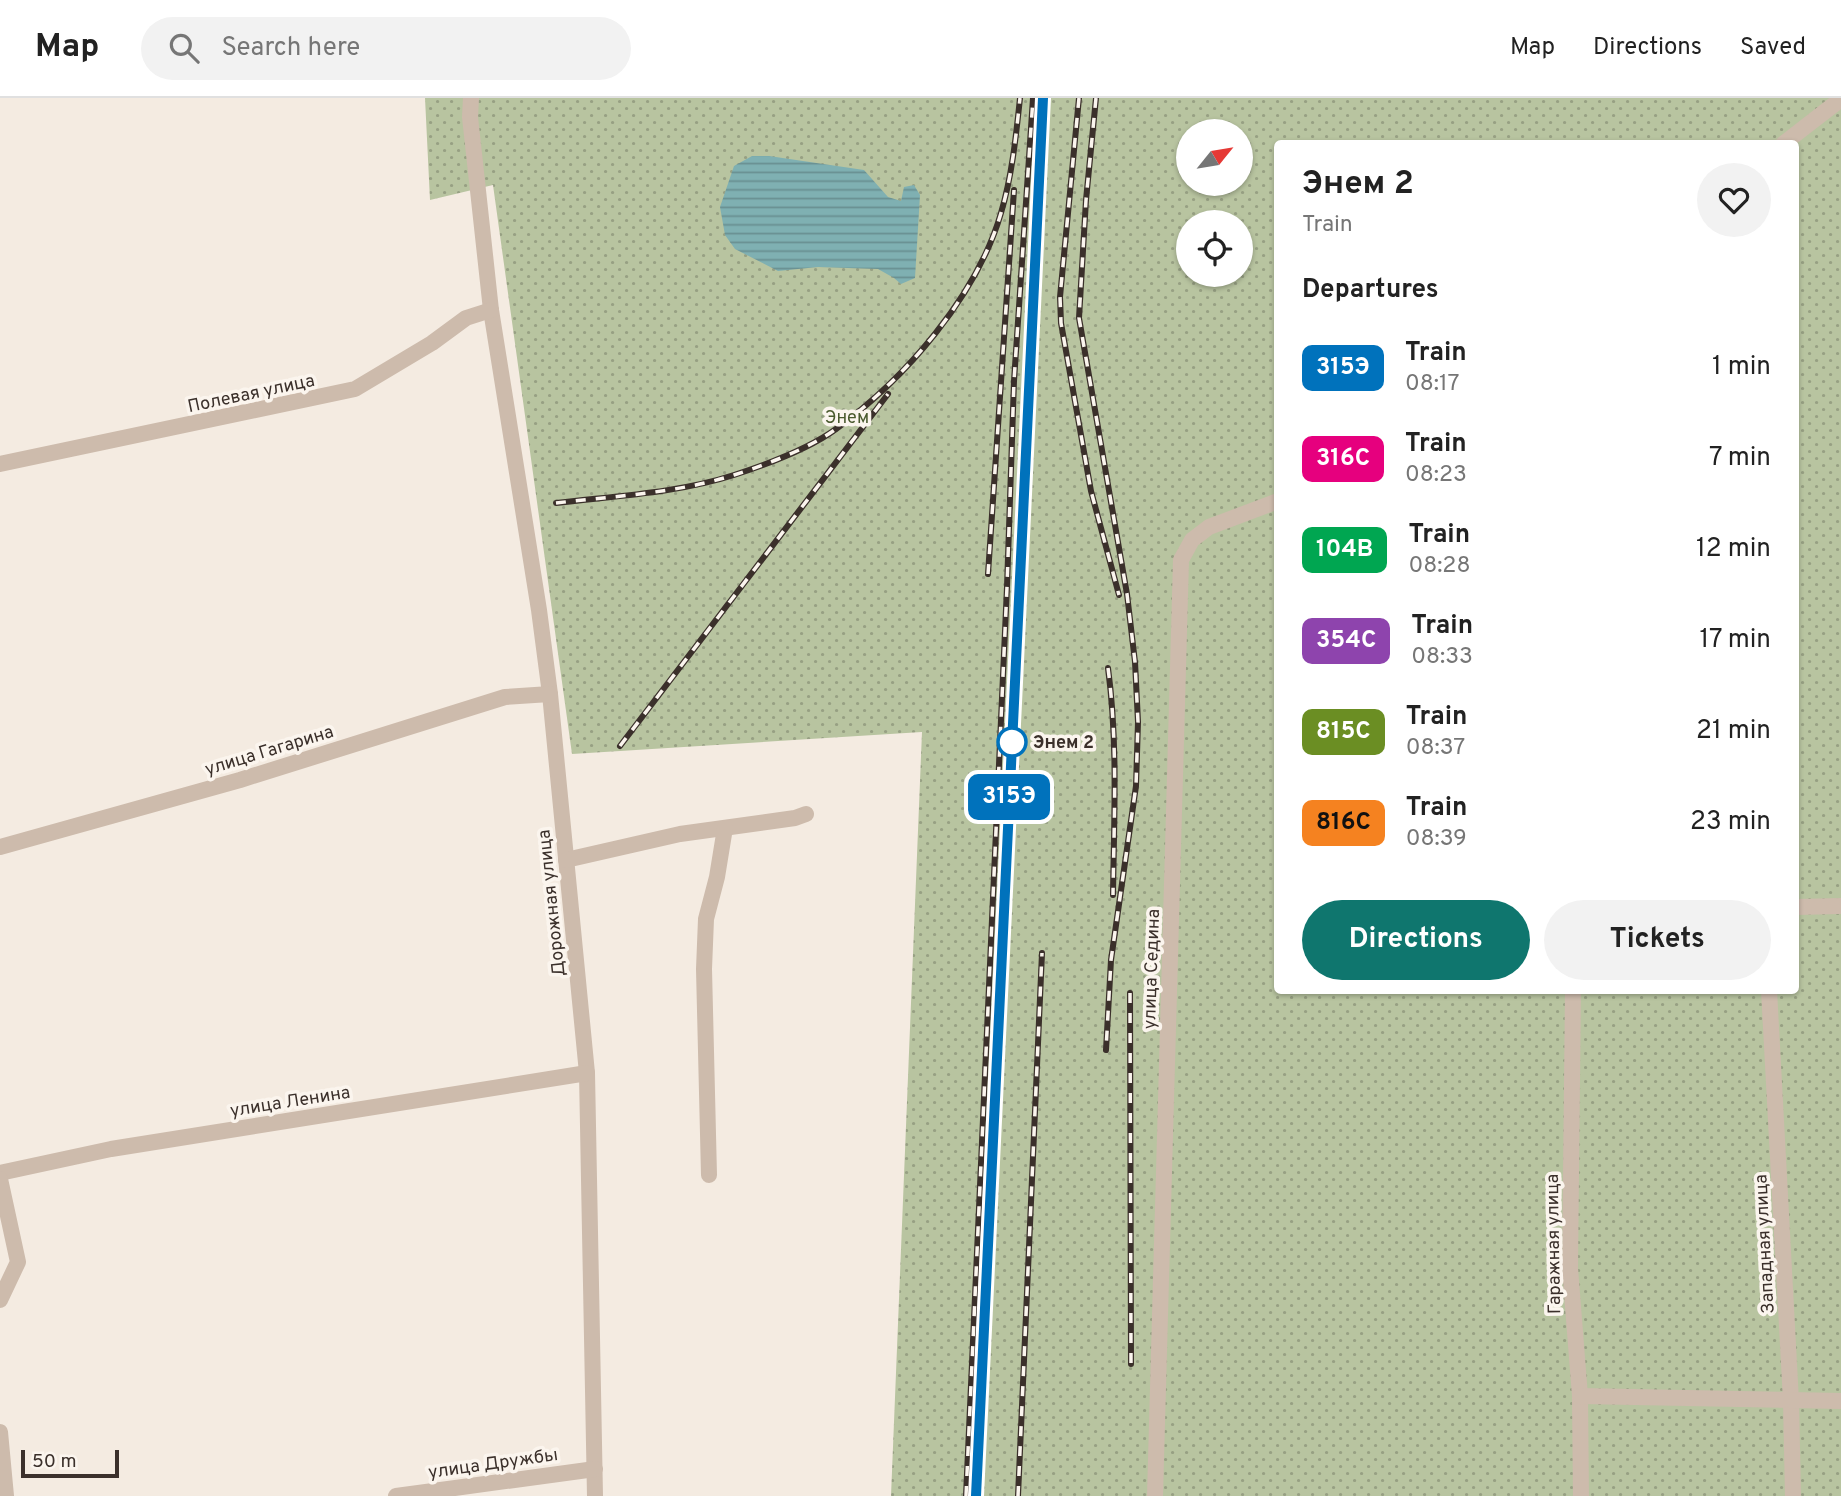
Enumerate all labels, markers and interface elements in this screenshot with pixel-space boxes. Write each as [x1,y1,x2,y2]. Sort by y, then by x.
search box [141,17,631,80]
text: Map [35,27,99,69]
icon: search [165,29,203,67]
text: Search here [221,32,360,65]
text: Map [1510,33,1555,63]
text: Directions [1593,33,1702,63]
text: Saved [1740,33,1806,63]
north arrow [1176,119,1253,196]
map controls [1176,119,1253,287]
button: heart [1697,163,1771,237]
text: Энем 2 [1302,164,1414,206]
button: locate [1176,210,1253,287]
text: Train [1302,211,1353,240]
text: Departures [1302,274,1439,307]
text: Train [1405,337,1467,370]
text: 1 min [1712,351,1771,384]
text: 315Э [1316,353,1370,383]
street label: Полевая улица [186,370,317,419]
text: 08:17 [1405,370,1459,399]
park label: Энем [825,407,869,430]
text: Train [1405,428,1467,461]
text: 7 min [1709,442,1771,475]
text: 316С [1316,444,1370,474]
text: 08:23 [1405,461,1467,490]
text: Train [1408,519,1470,552]
text: 12 min [1696,533,1771,566]
text: 104В [1316,535,1373,565]
text: 08:28 [1408,552,1471,581]
text: Train [1411,610,1473,643]
text: 17 min [1699,624,1771,657]
text: 354С [1316,626,1376,656]
text: 08:33 [1411,643,1473,672]
text: Train [1406,701,1467,734]
text: 21 min [1696,715,1771,748]
text: 815С [1316,717,1371,747]
street label: улица Гагарина [202,721,337,782]
marker: Энем 2 [997,727,1027,757]
place label: Энем 2 [1033,732,1094,755]
text: 08:37 [1406,734,1465,763]
line badge: 315Э [960,774,1058,820]
text: 315Э [982,782,1036,812]
text: Train [1406,792,1467,825]
text: 23 min [1690,806,1771,839]
text: 816С [1316,808,1371,838]
text: 08:39 [1406,825,1467,854]
street label: Дорожная улица [533,828,572,977]
button: Directions [1302,900,1530,980]
button: Tickets [1544,900,1771,980]
street label: улица Седина [1139,908,1166,1030]
street label: улица Ленина [228,1082,352,1123]
street label: Гаражная улица [1542,1174,1567,1314]
street label: Западная улица [1750,1174,1781,1314]
street label: улица Дружбы [427,1444,560,1485]
scale bar [21,1447,119,1479]
text: 50 m [32,1450,77,1474]

